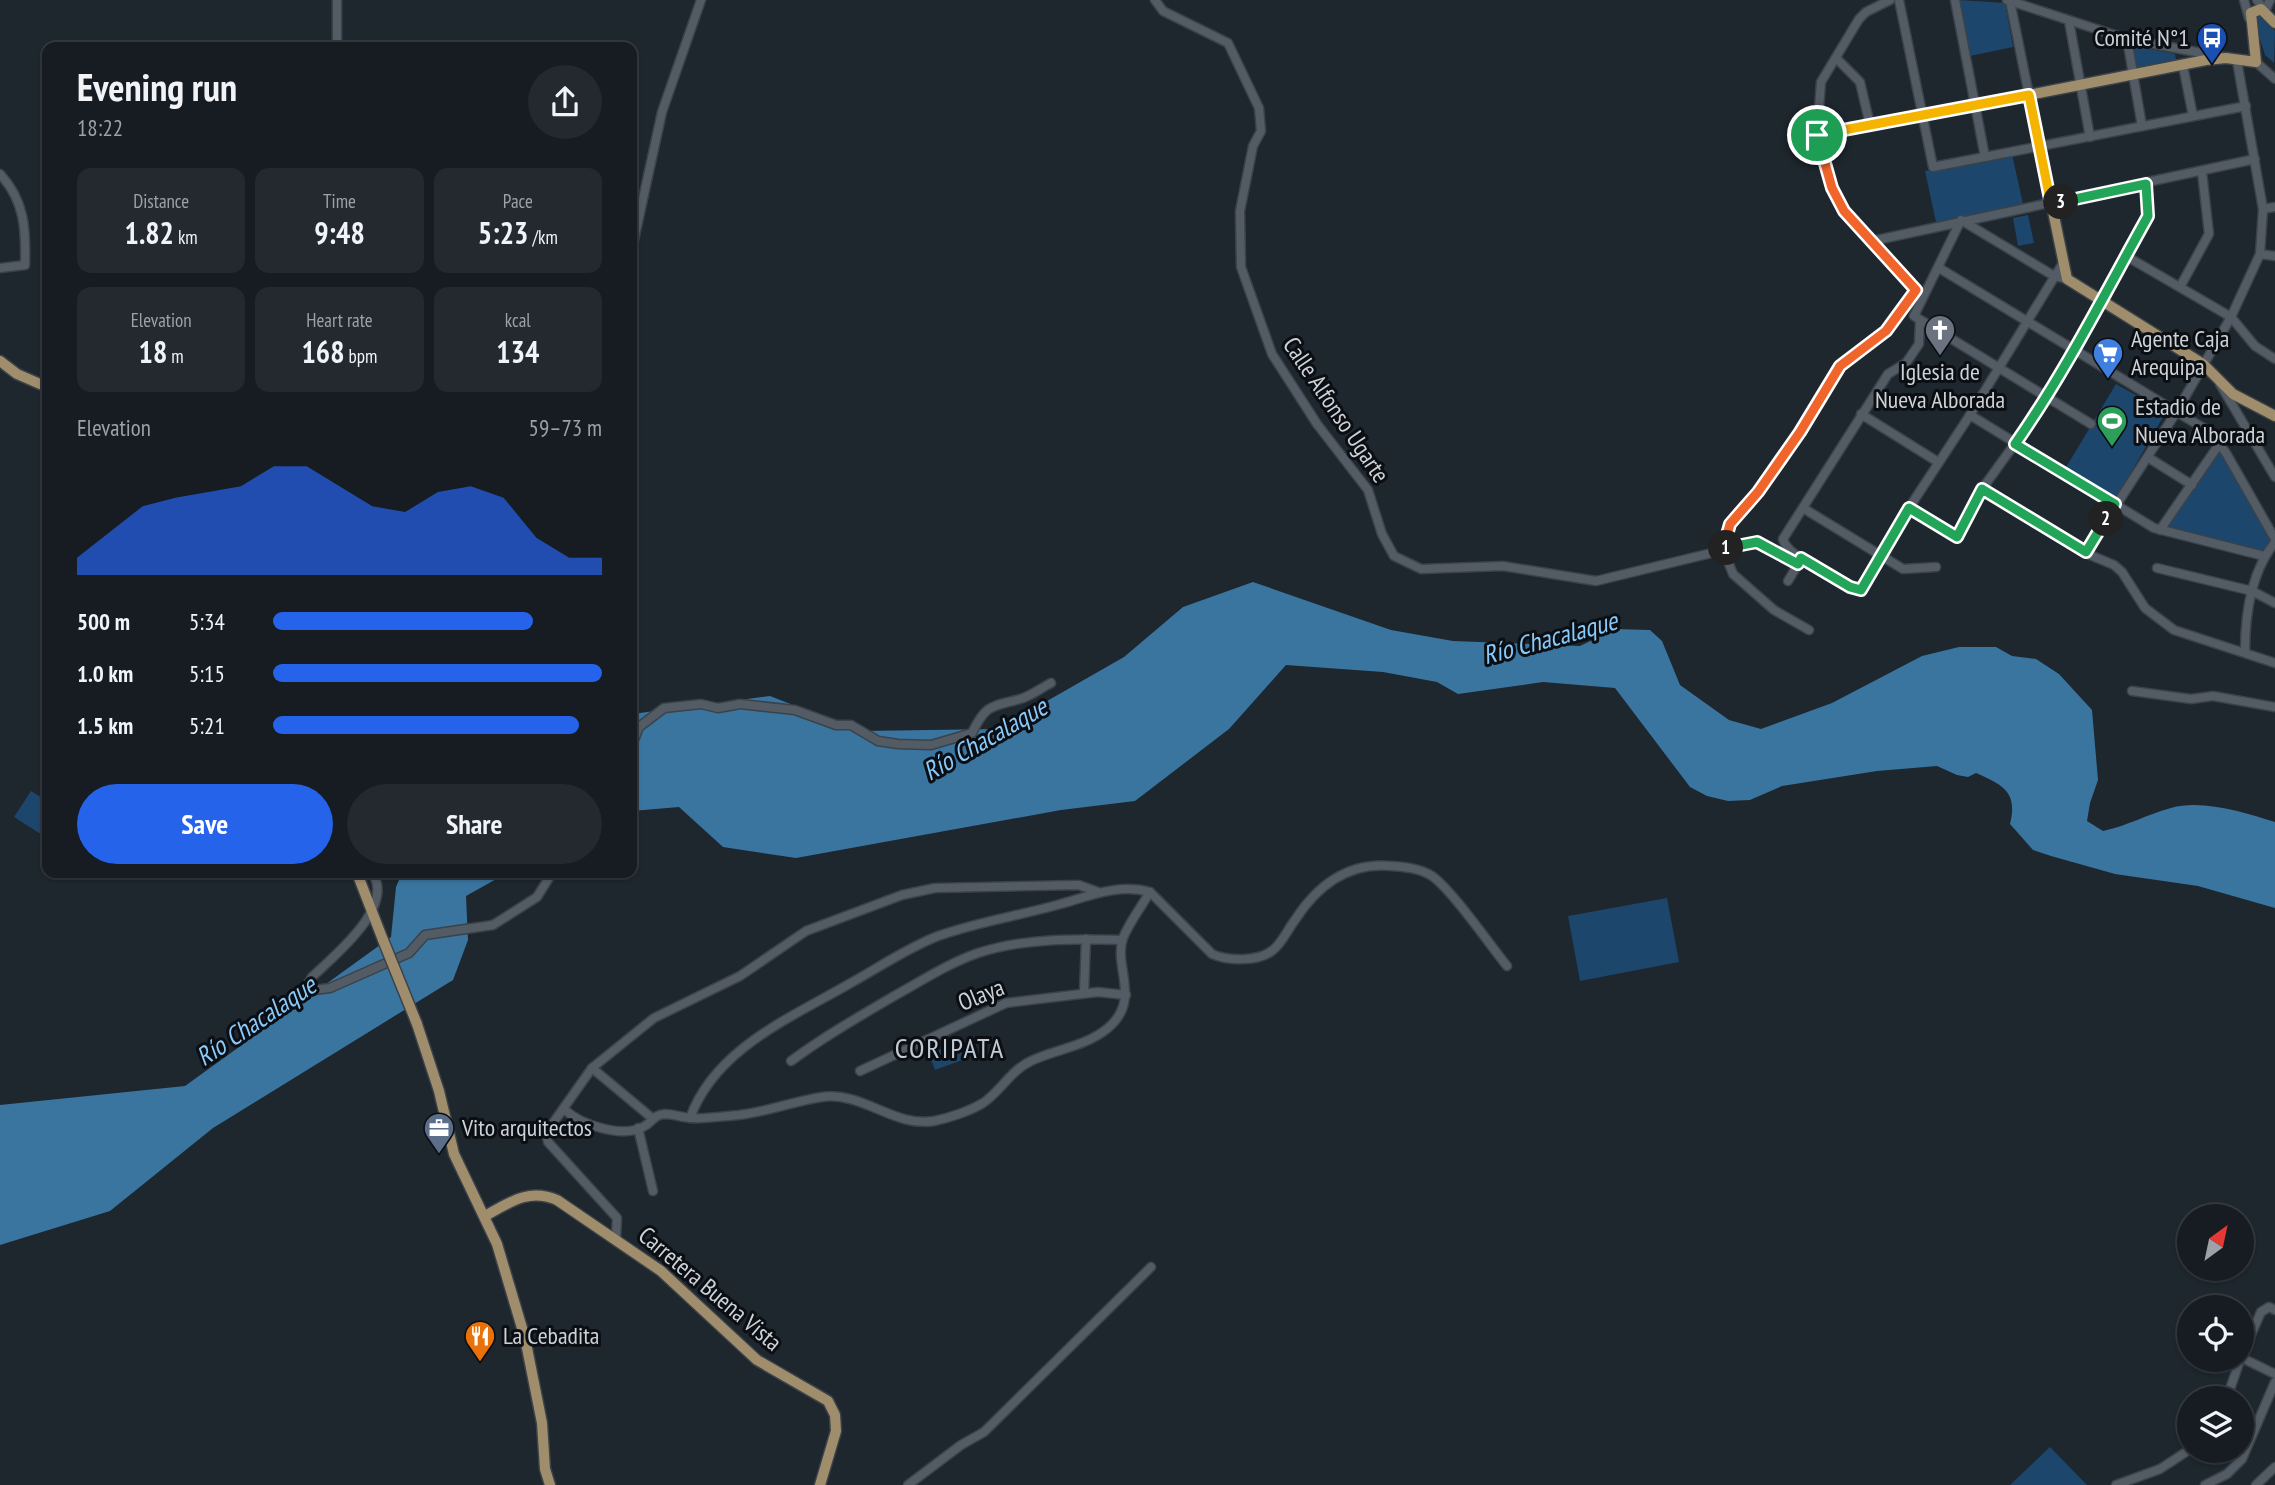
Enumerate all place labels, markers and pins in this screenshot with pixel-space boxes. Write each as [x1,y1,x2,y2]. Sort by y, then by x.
bus stop icon: Comité N°1 [2195,21,2229,65]
place label: Comité N°1 [2094,22,2189,53]
pin [1787,105,1847,165]
pin: 3 [2044,184,2078,220]
church icon: Iglesia de Nueva Alborada [1923,313,1957,357]
place label: Agente Caja Arequipa [2131,323,2229,382]
supermarket icon: Agente Caja Arequipa [2091,336,2125,380]
place label: Iglesia de Nueva Alborada [1875,356,2005,415]
place label: Estadio de Nueva Alborada [2135,391,2265,450]
sports icon: Estadio de Nueva Alborada [2095,404,2129,448]
pin: 2 [2088,502,2124,536]
pin: 1 [1708,530,1744,566]
office icon: Vito arquitectos [422,1111,456,1155]
place label: Vito arquitectos [461,1112,592,1143]
restaurant icon: La Cebadita [463,1319,497,1363]
place label: La Cebadita [503,1320,599,1351]

